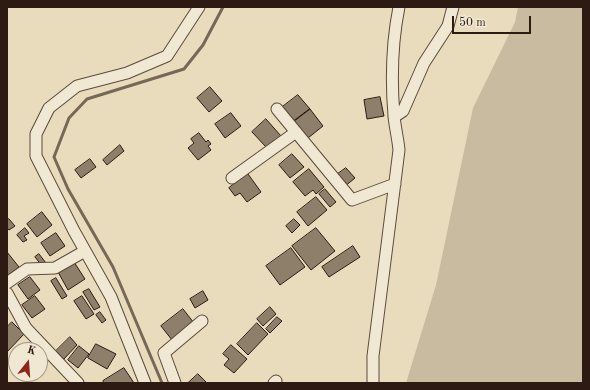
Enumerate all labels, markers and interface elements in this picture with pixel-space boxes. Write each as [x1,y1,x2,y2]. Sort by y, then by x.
scale bar [454,8,533,34]
text: 50 m [459,17,486,29]
north arrow [8,342,48,382]
text: K [26,345,37,358]

